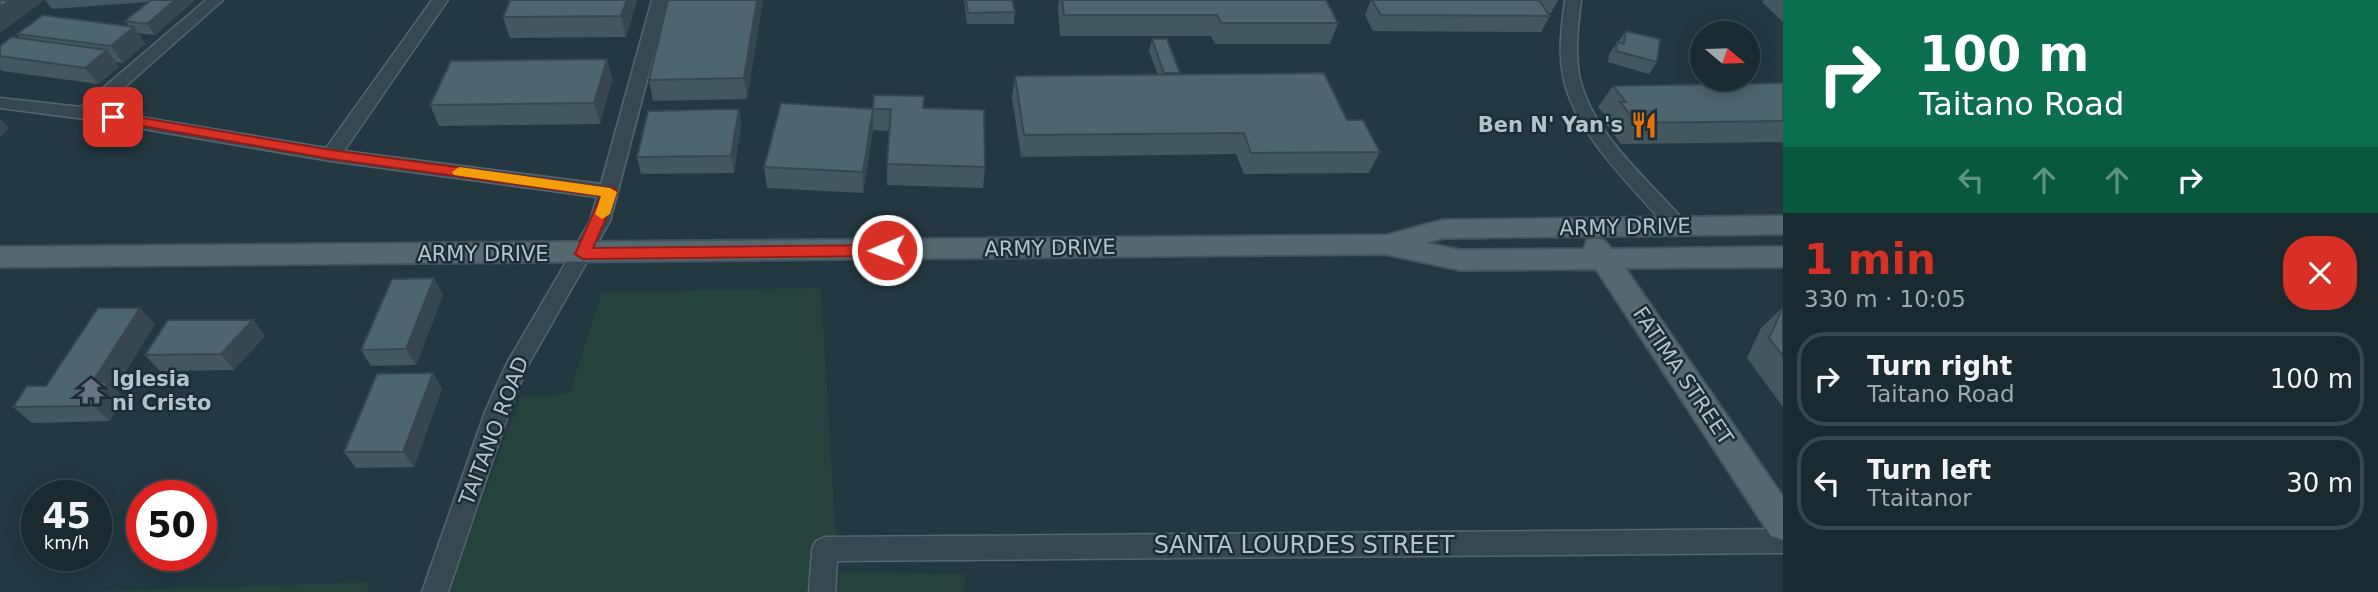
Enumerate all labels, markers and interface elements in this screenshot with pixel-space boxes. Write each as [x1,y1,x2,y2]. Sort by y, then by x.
north arrow [1690,21,1760,91]
map controls [1690,21,1760,91]
text: 100 m [1919,26,2089,83]
icon: right [1804,28,1895,119]
text: Taitano Road [1919,85,2124,123]
pin [83,87,143,147]
icon: arrive [94,98,132,136]
restaurant icon: Ben N' Yan's [1629,110,1659,140]
place label: Ben N' Yan's [1478,113,1623,137]
icon: left [1952,161,1990,199]
icon: ahead [2025,161,2063,199]
icon: ahead [2098,161,2136,199]
icon: right [2171,161,2209,199]
position arrow [850,213,924,287]
street label: ARMY DRIVE [1559,214,1691,240]
street label: ARMY DRIVE [984,235,1116,261]
text: 1 min [1804,235,1936,284]
button: close [2283,236,2357,310]
street label: ARMY DRIVE [417,242,549,266]
text: 330 m · 10:05 [1804,286,1966,312]
street label: FATIMA STREET [1628,302,1738,450]
text: Turn right [1867,351,2012,381]
street label: TAITANO ROAD [454,353,533,510]
icon: right [1808,360,1846,398]
text: 100 m [2270,364,2353,394]
place label: Iglesia ni Cristo [112,367,211,415]
temple icon: Iglesia ni Cristo [76,376,106,406]
text: Taitano Road [1867,381,2015,407]
text: Turn left [1867,455,1991,485]
icon: left [1808,464,1846,502]
text: 30 m [2286,468,2353,498]
speed limit sign: 50 [126,480,217,571]
text: Ttaitanor [1867,485,1972,511]
text: 45 [42,496,91,536]
street label: SANTA LOURDES STREET [1154,531,1455,559]
text: km/h [44,532,89,553]

